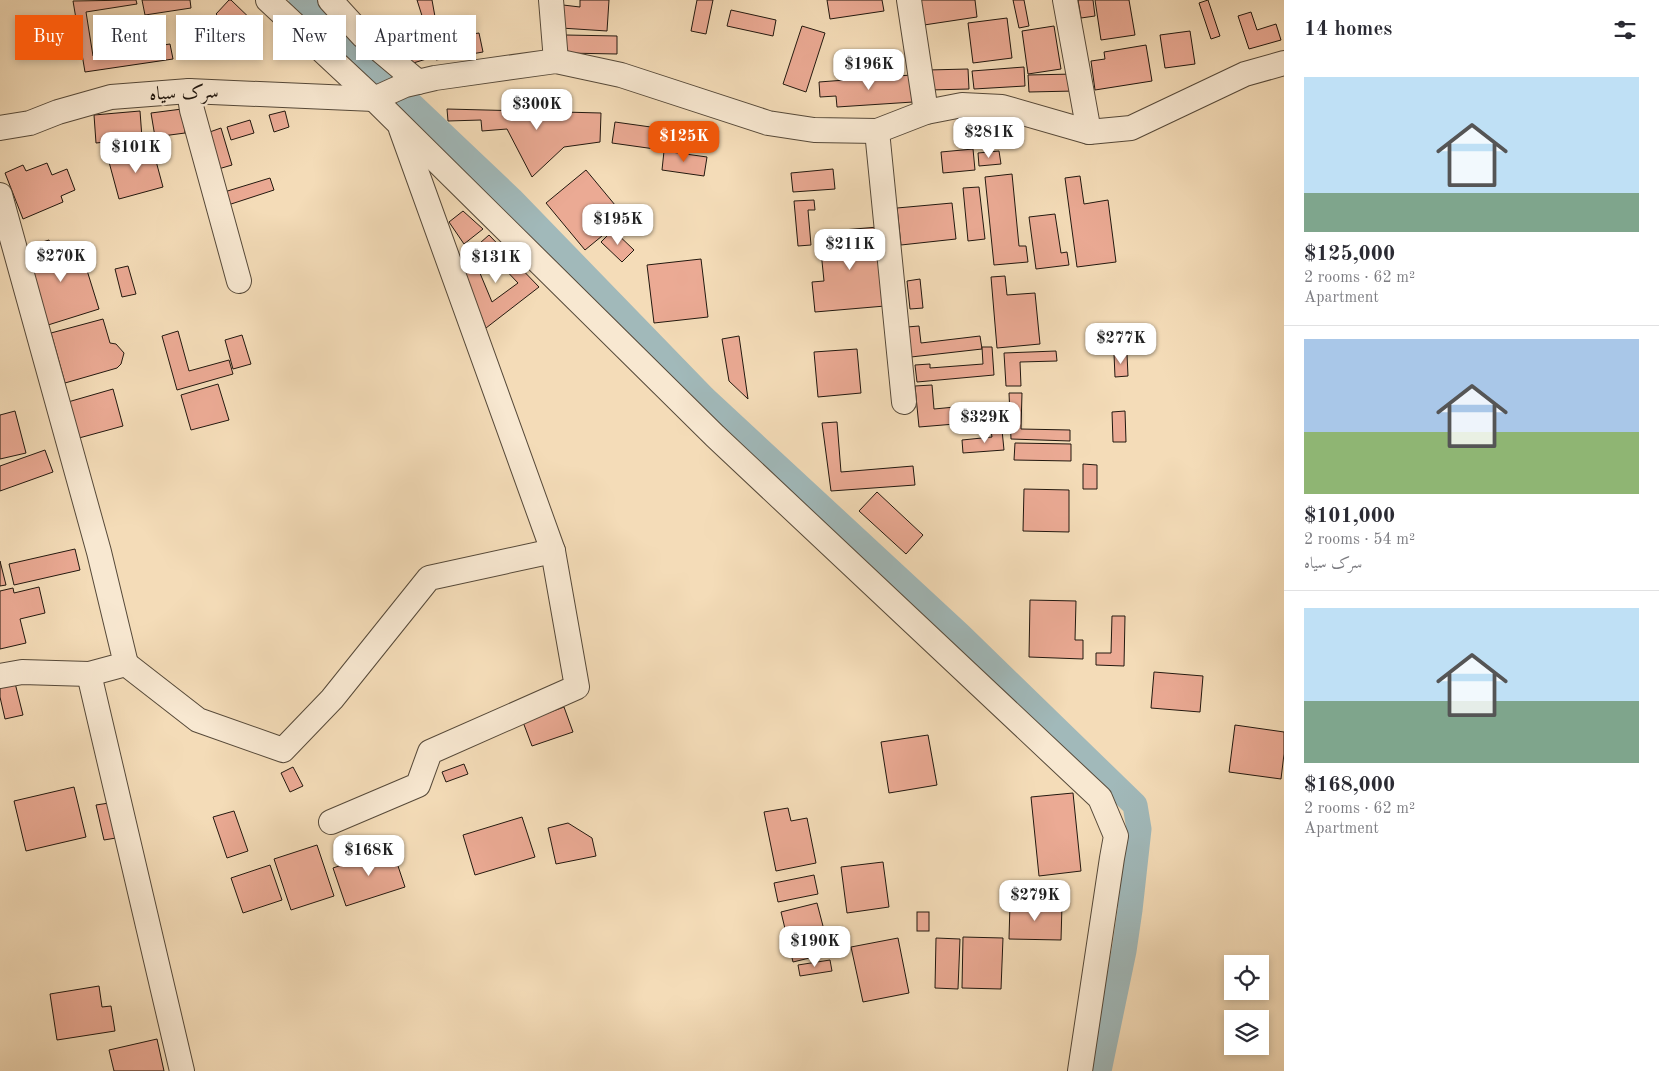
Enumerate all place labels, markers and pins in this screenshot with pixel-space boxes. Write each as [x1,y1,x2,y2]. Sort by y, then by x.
pin: $196K [834,48,904,91]
pin: $300K [502,88,572,131]
pin: $281K [954,116,1024,159]
pin: $125K [649,120,719,163]
pin: $101K [101,132,171,174]
pin: $195K [583,204,653,246]
pin: $211K [815,228,885,271]
pin: $270K [26,240,96,283]
pin: $131K [461,242,531,284]
pin: $277K [1086,322,1156,365]
pin: $329K [950,402,1020,444]
pin: $168K [334,834,404,877]
pin: $279K [1000,880,1070,922]
pin: $190K [780,926,850,968]

